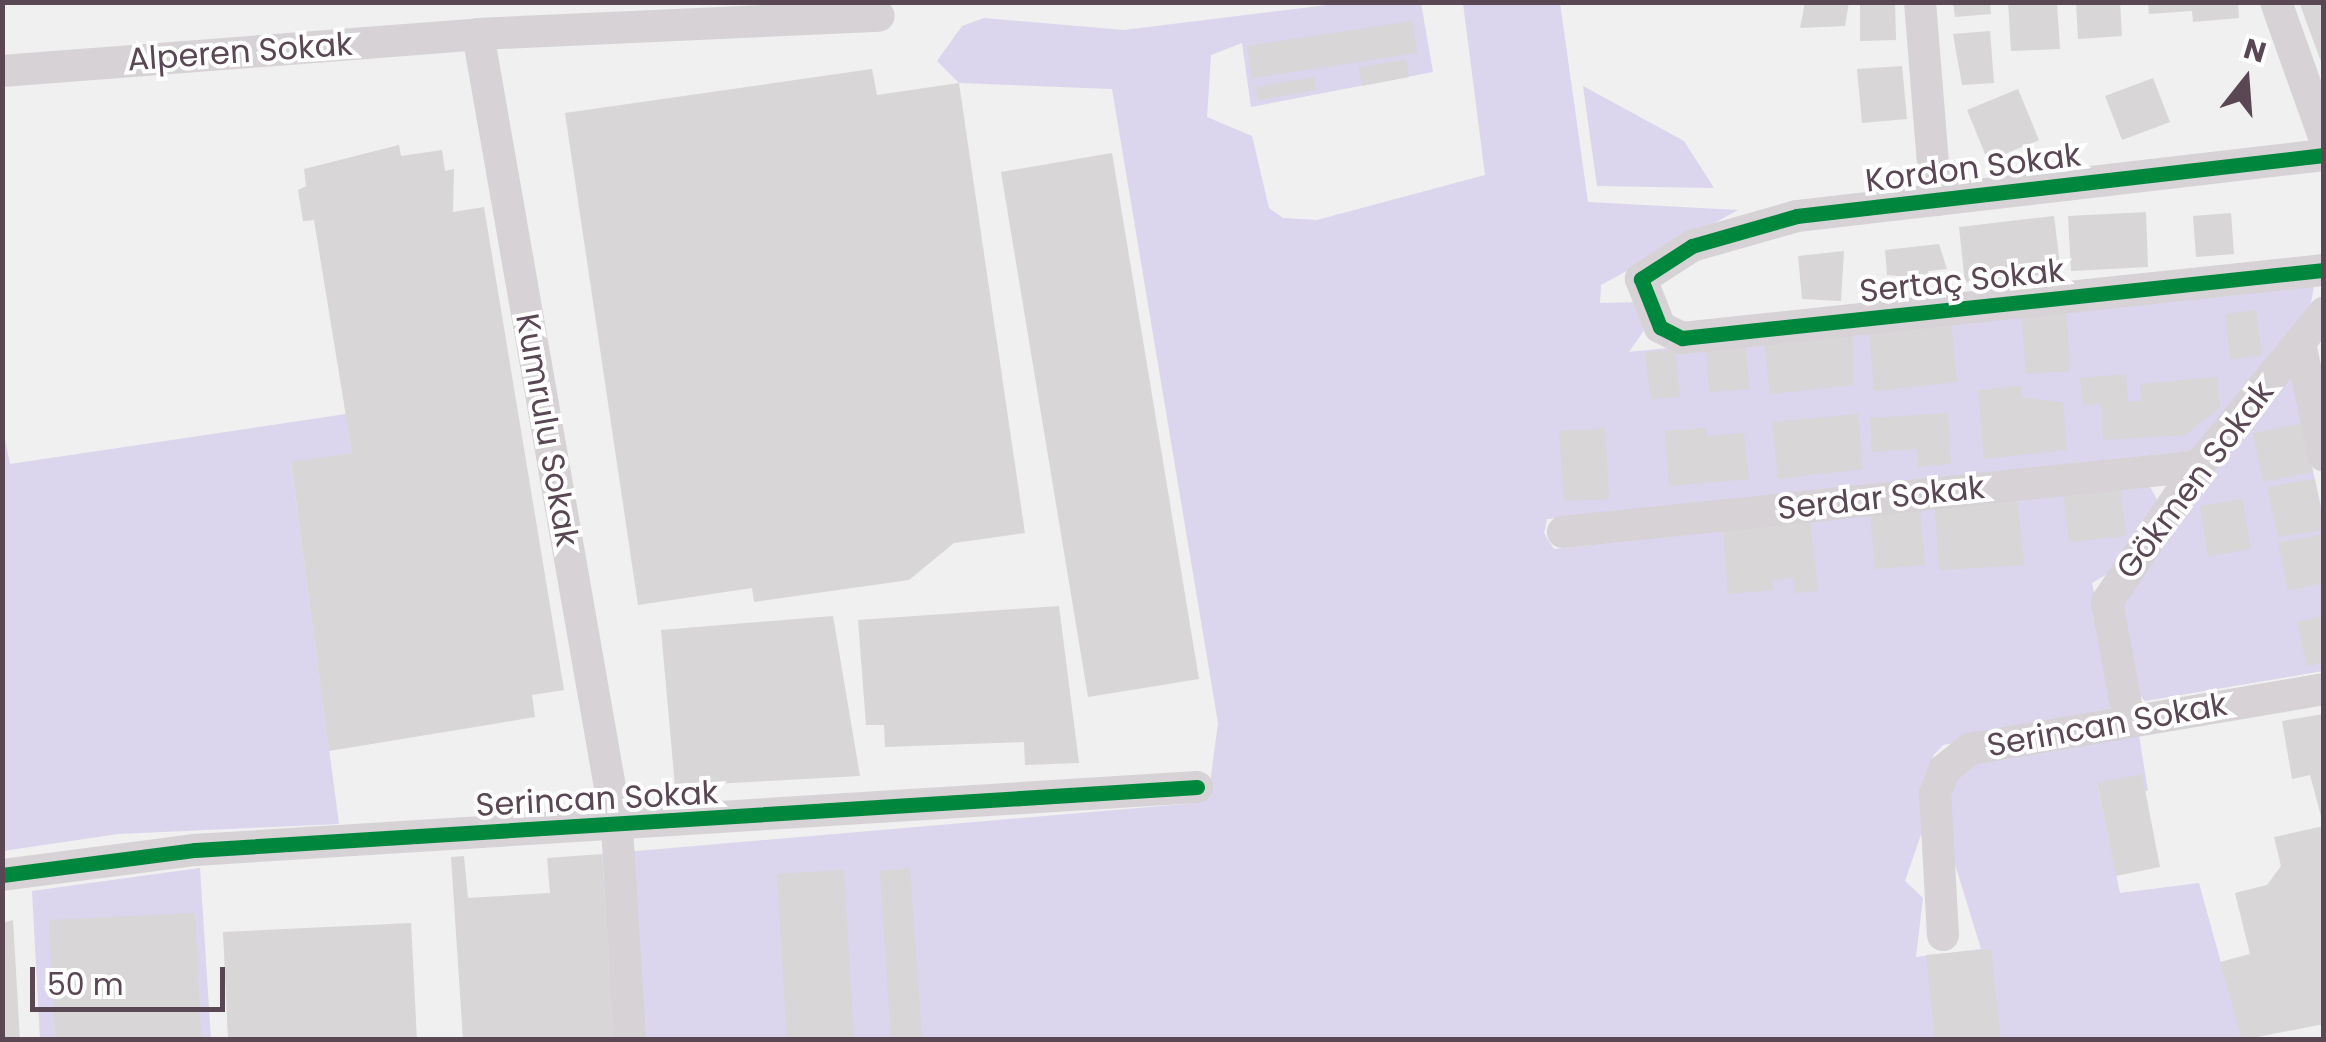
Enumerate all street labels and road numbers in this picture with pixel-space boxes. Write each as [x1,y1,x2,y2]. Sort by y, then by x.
street label: Alperen Sokak [126,25,354,79]
street label: Kordon Sokak [1863,136,2083,200]
street label: Sertaç Sokak [1858,251,2066,311]
street label: Kumrulu Sokak [508,311,586,549]
street label: Gökmen Sokak [2108,374,2282,586]
street label: Serdar Sokak [1775,468,1987,528]
street label: Serincan Sokak [1984,685,2230,765]
street label: Serincan Sokak [475,773,719,825]

